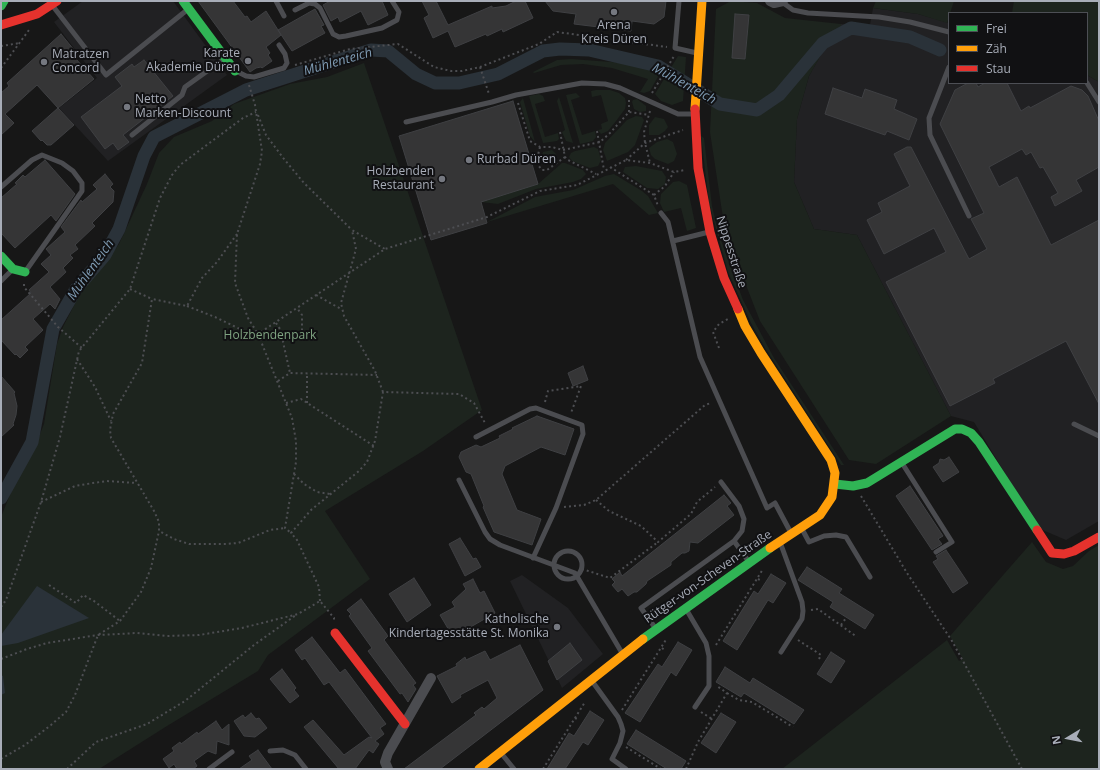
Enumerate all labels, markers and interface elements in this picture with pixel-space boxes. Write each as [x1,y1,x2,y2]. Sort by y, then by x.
marker: Arena Kreis Düren [609,7,619,17]
legend [948,12,1088,84]
place label: Arena Kreis Düren [581,19,647,47]
text: Frei [986,20,1007,37]
text: Zäh [986,40,1007,57]
water label: Mühlenteich [302,45,374,79]
place label: Karate Akademie Düren [146,47,240,75]
place label: Matratzen Concord [52,48,109,76]
marker: Karate Akademie Düren [243,56,253,66]
marker: Matratzen Concord [39,57,49,67]
water label: Mühlenteich [649,60,719,108]
text: Stau [986,60,1011,77]
place label: Netto Marken-Discount [135,93,231,121]
marker: Netto Marken-Discount [122,102,132,112]
place label: Rurbad Düren [477,153,556,167]
marker: Rurbad Düren [464,155,474,165]
place label: Holzbenden Restaurant [366,165,434,193]
marker: Holzbenden Restaurant [437,174,447,184]
street label: Nippesstraße [713,214,749,290]
water label: Mühlenteich [64,237,118,303]
park label: Holzbendenpark [224,329,316,343]
street label: Rütger-von-Scheven-Straße [641,527,775,627]
place label: Katholische Kindertagesstätte St. Monika [389,613,549,641]
marker: Katholische Kindertagesstätte St. Monika [552,622,562,632]
north arrow [1048,718,1088,758]
text: N [1048,734,1064,746]

